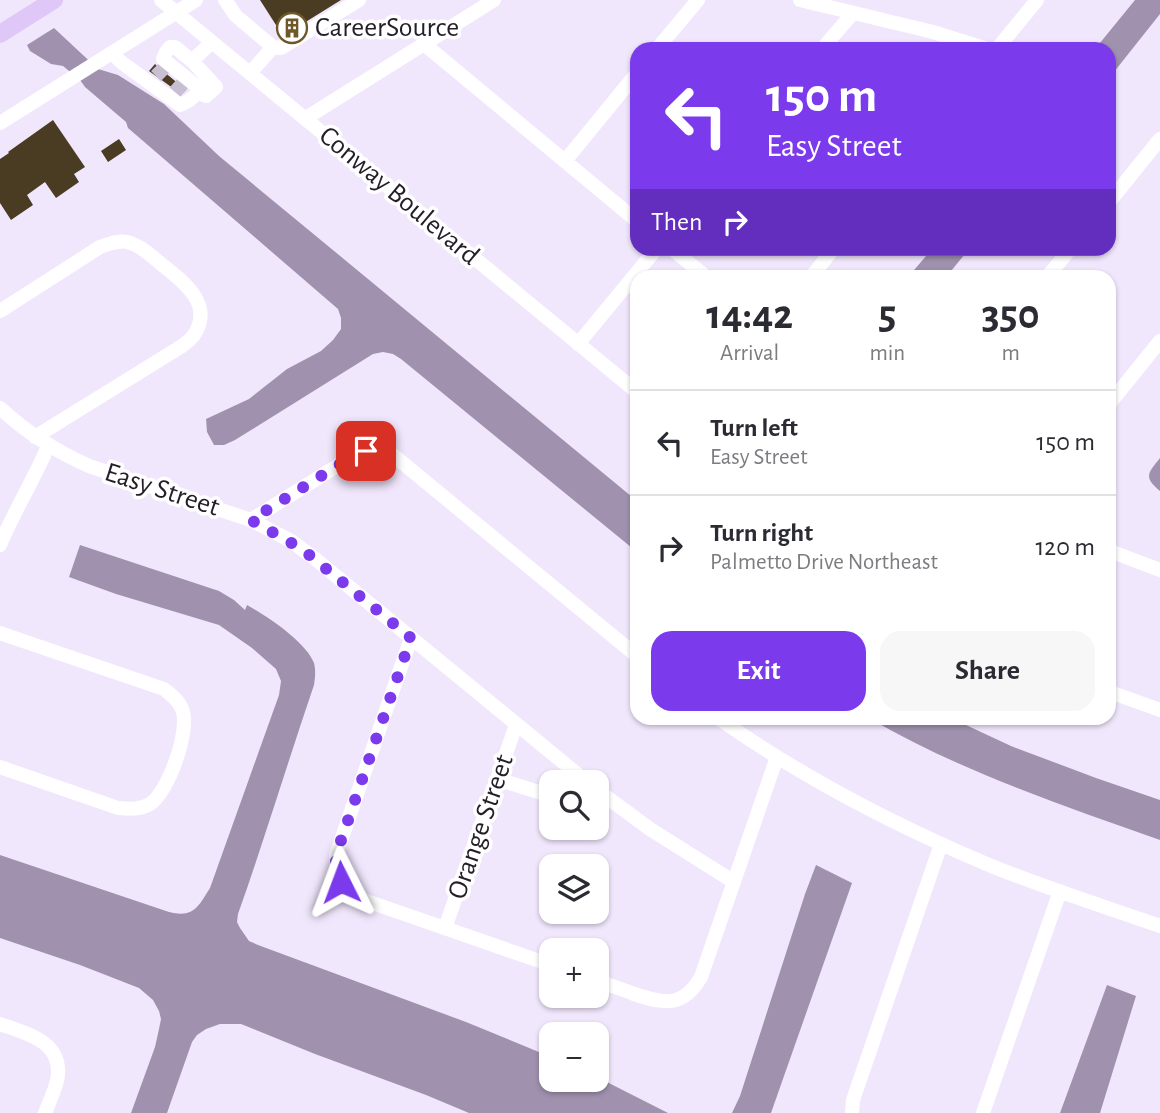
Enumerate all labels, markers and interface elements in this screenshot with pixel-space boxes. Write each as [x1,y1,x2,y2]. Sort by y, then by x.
building icon: CareerSource [275,11,309,45]
place label: CareerSource [315,14,459,42]
icon: left [651,70,742,161]
text: 150 m [766,72,877,121]
street label: Conway Boulevard [314,121,484,271]
text: Easy Street [766,130,902,162]
icon: right [716,203,754,241]
text: Then [651,209,702,235]
text: 14:42 [706,294,793,336]
text: 5 [878,294,896,336]
text: 350 [982,294,1040,336]
text: Arrival [720,342,779,365]
text: min [869,342,905,365]
text: m [1001,342,1020,365]
text: Turn left [710,415,798,441]
pin [336,421,396,481]
icon: left [651,424,689,462]
text: 150 m [1036,429,1095,455]
icon: arrive [347,432,385,470]
text: Easy Street [710,446,808,469]
street label: Easy Street [101,458,223,522]
text: Turn right [710,520,813,546]
icon: right [651,529,689,567]
text: 120 m [1035,534,1095,560]
text: Palmetto Drive Northeast [710,551,938,574]
button: Exit [651,631,866,711]
button: Share [880,631,1095,711]
street label: Orange Street [443,751,519,903]
map controls [539,770,609,1092]
button: search [539,770,609,840]
position arrow [304,845,378,919]
button: layers [539,854,609,924]
button: + [539,938,609,1008]
button: − [539,1022,609,1092]

